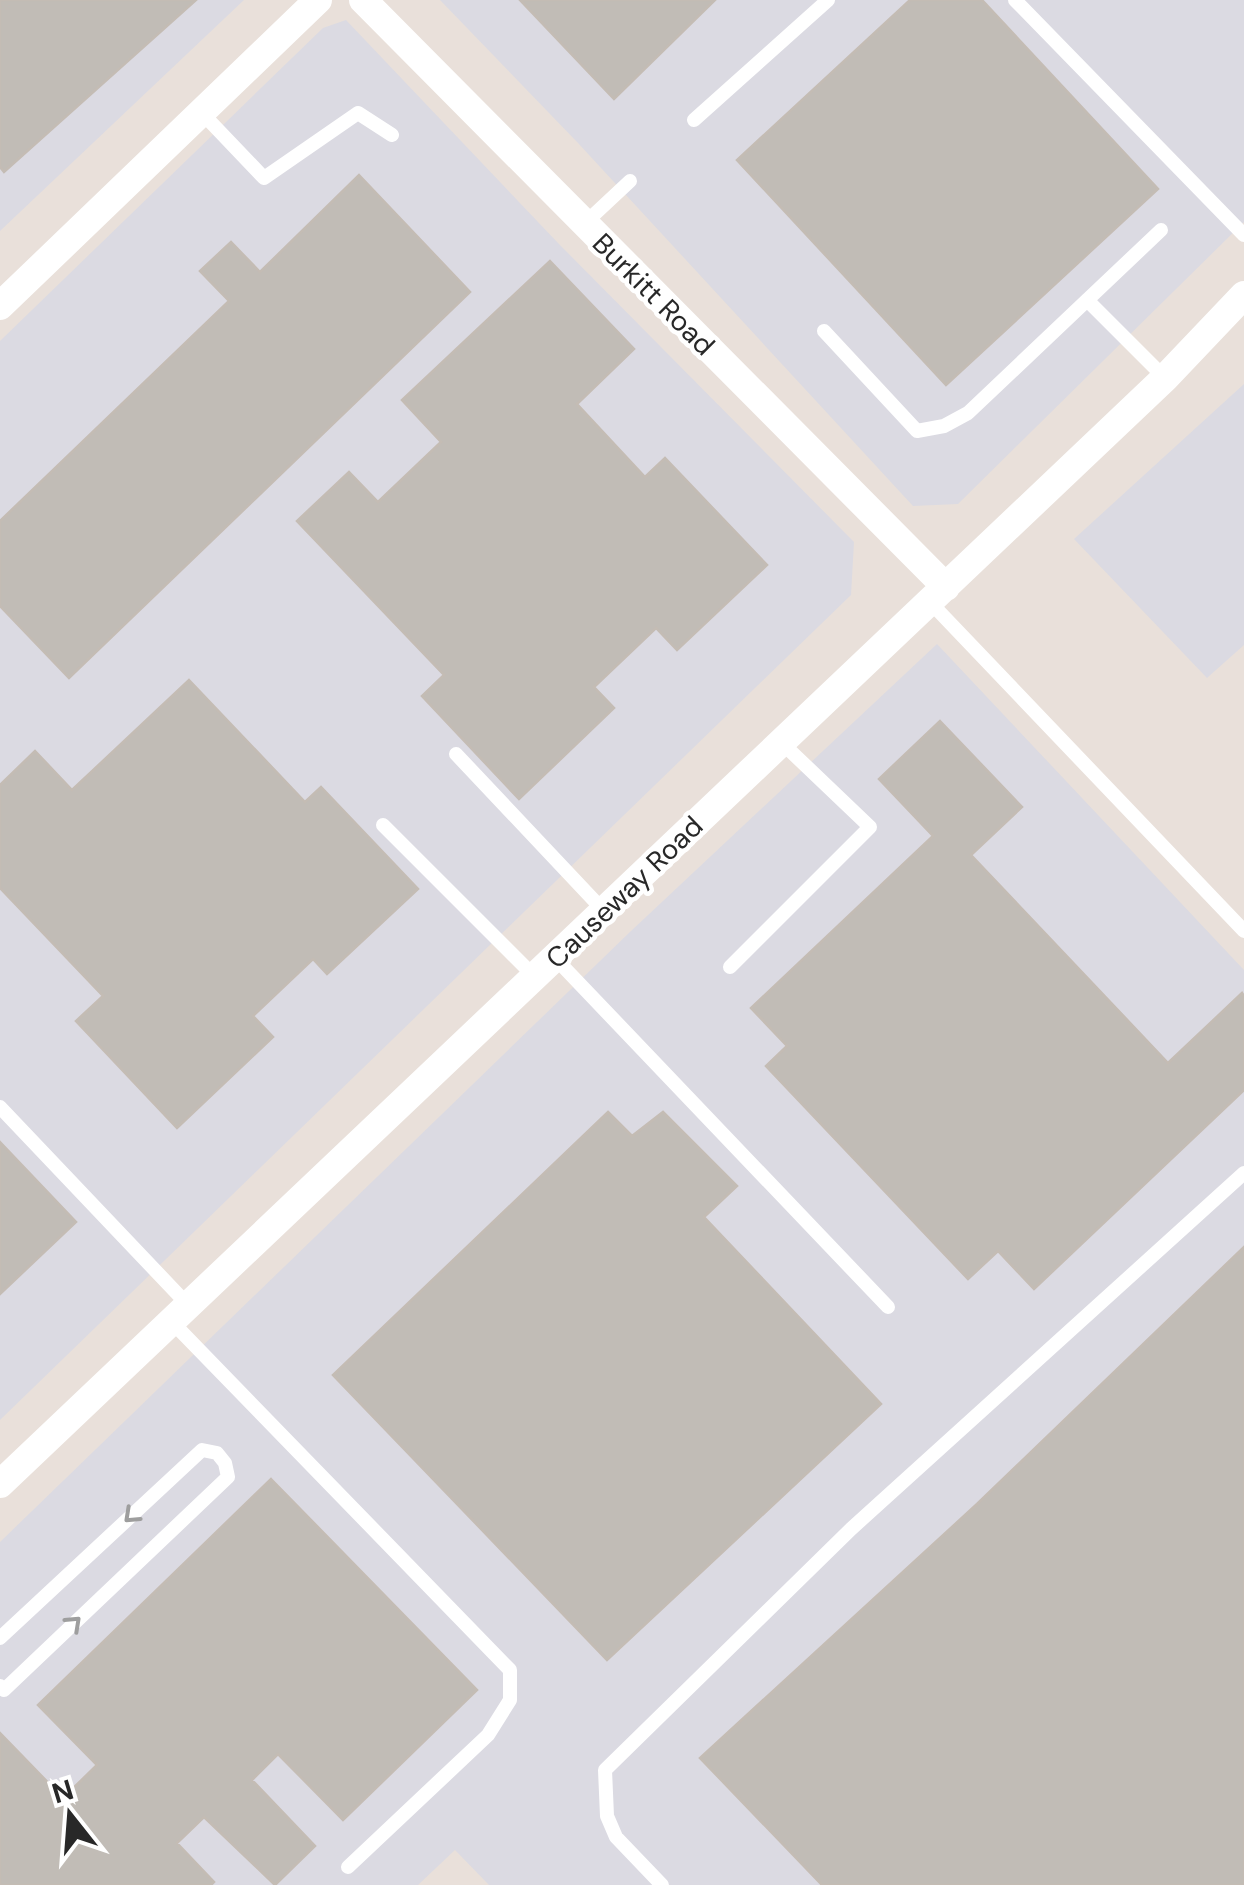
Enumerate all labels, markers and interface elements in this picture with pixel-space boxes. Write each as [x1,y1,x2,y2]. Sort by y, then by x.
street label: Burkitt Road [584,225,723,364]
street label: Causeway Road [538,808,711,977]
one-way arrow [124,1504,143,1522]
one-way arrow [63,1617,81,1635]
north arrow [20,1765,120,1865]
text: N [48,1771,78,1812]

